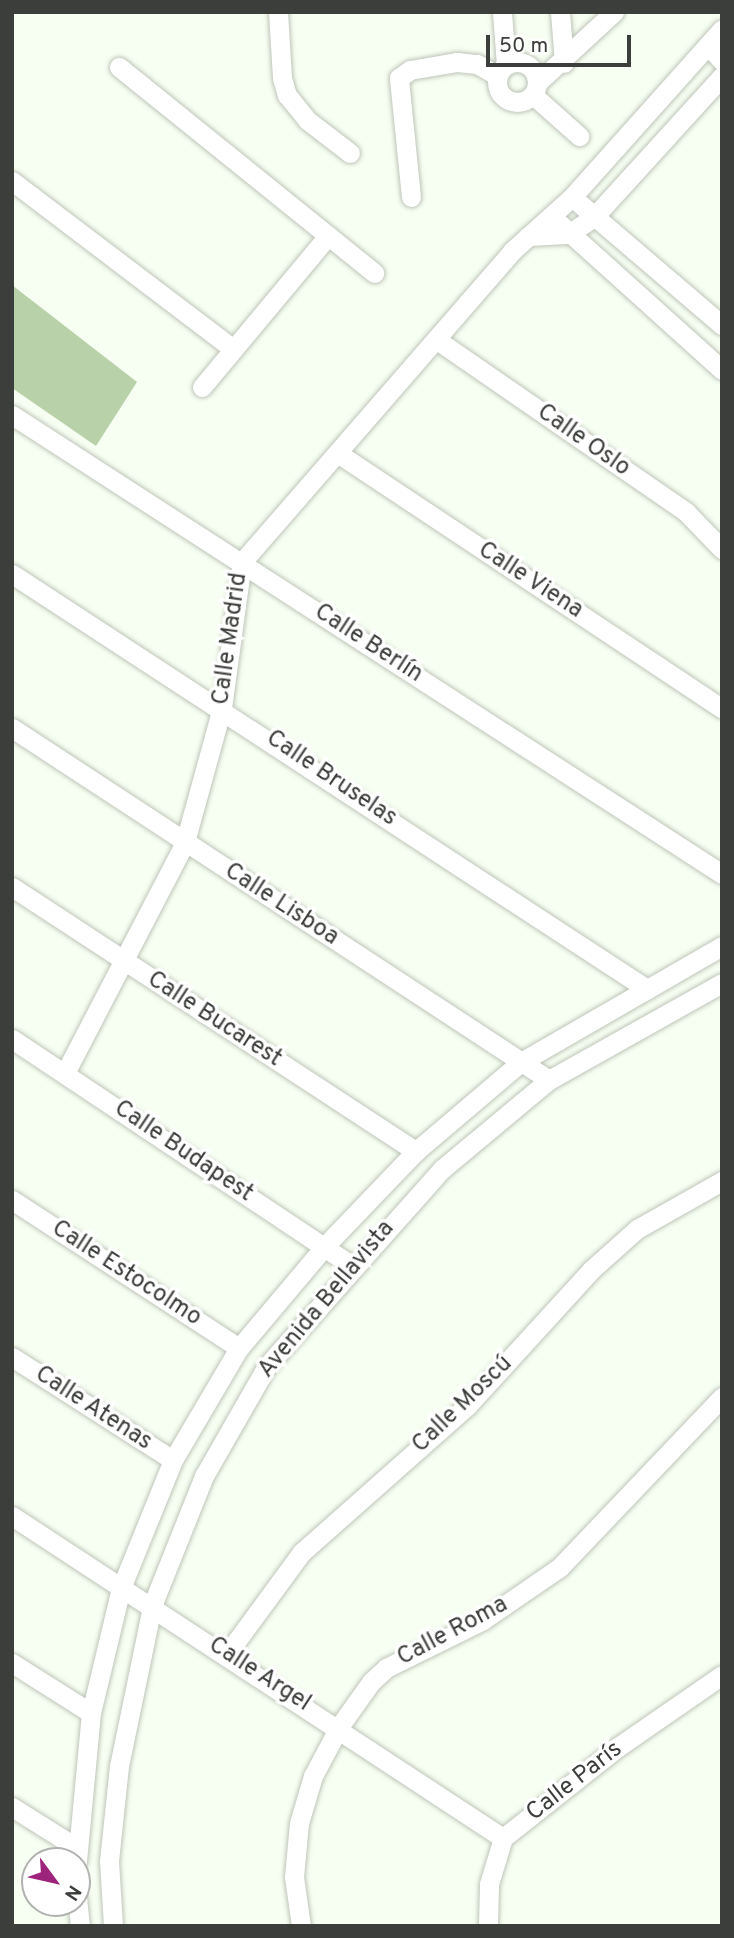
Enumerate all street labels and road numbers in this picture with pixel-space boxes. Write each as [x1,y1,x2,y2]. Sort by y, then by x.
street label: Calle Oslo [531,398,635,484]
street label: Calle Viena [472,536,588,626]
street label: Calle Madrid [207,571,255,707]
street label: Calle Berlín [308,598,428,690]
street label: Calle Bruselas [260,725,402,833]
street label: Calle Lisboa [219,857,343,953]
street label: Calle Bucarest [141,966,287,1074]
street label: Calle Budapest [108,1095,258,1209]
street label: Calle Estocolmo [46,1215,206,1333]
street label: Avenida Bellavista [253,1215,401,1385]
street label: Calle Moscú [407,1350,519,1460]
street label: Calle Atenas [29,1360,157,1458]
street label: Calle Roma [393,1591,513,1673]
street label: Calle Argel [202,1631,316,1719]
street label: Calle París [521,1736,629,1828]

